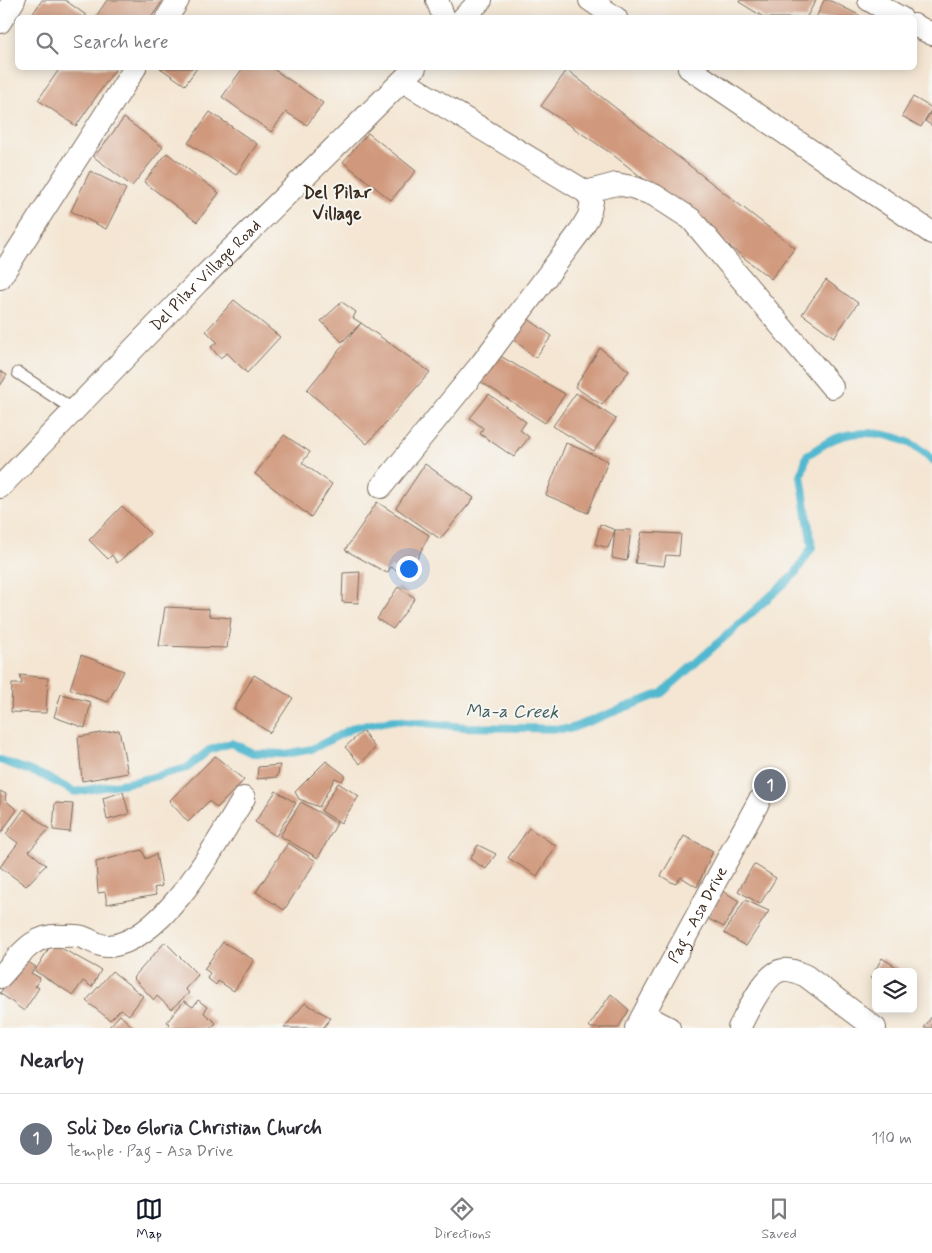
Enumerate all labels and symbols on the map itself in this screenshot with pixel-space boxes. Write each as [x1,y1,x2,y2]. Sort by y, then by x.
district label: Del Pilar Village [303,181,372,226]
street label: Del Pilar Village Road [146,215,266,336]
your location [396,556,422,582]
water label: Ma-a Creek [465,699,559,725]
pin: 1 [754,766,786,804]
street label: Pag - Asa Drive [663,863,732,967]

